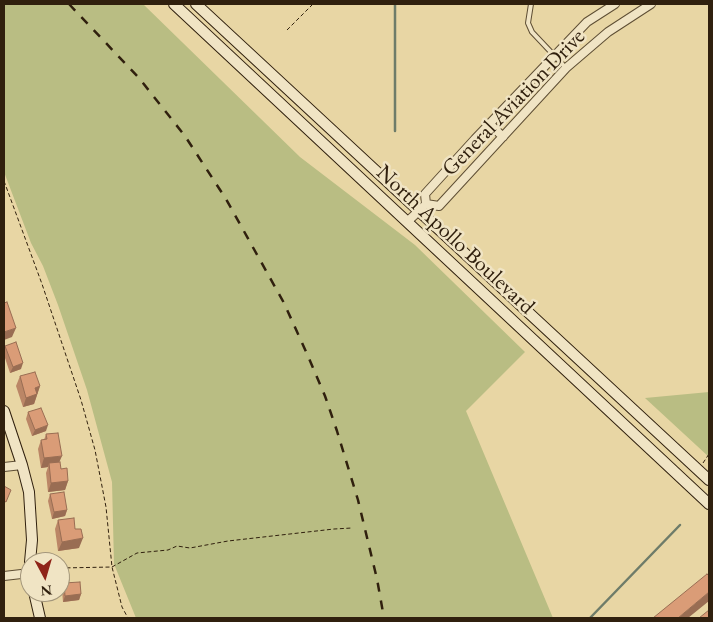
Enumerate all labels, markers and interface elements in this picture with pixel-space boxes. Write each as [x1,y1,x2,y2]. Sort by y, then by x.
street label: General Aviation Drive [437,24,591,182]
street label: North Apollo Boulevard [370,160,540,320]
north arrow [20,552,70,602]
text: N [40,581,53,600]

